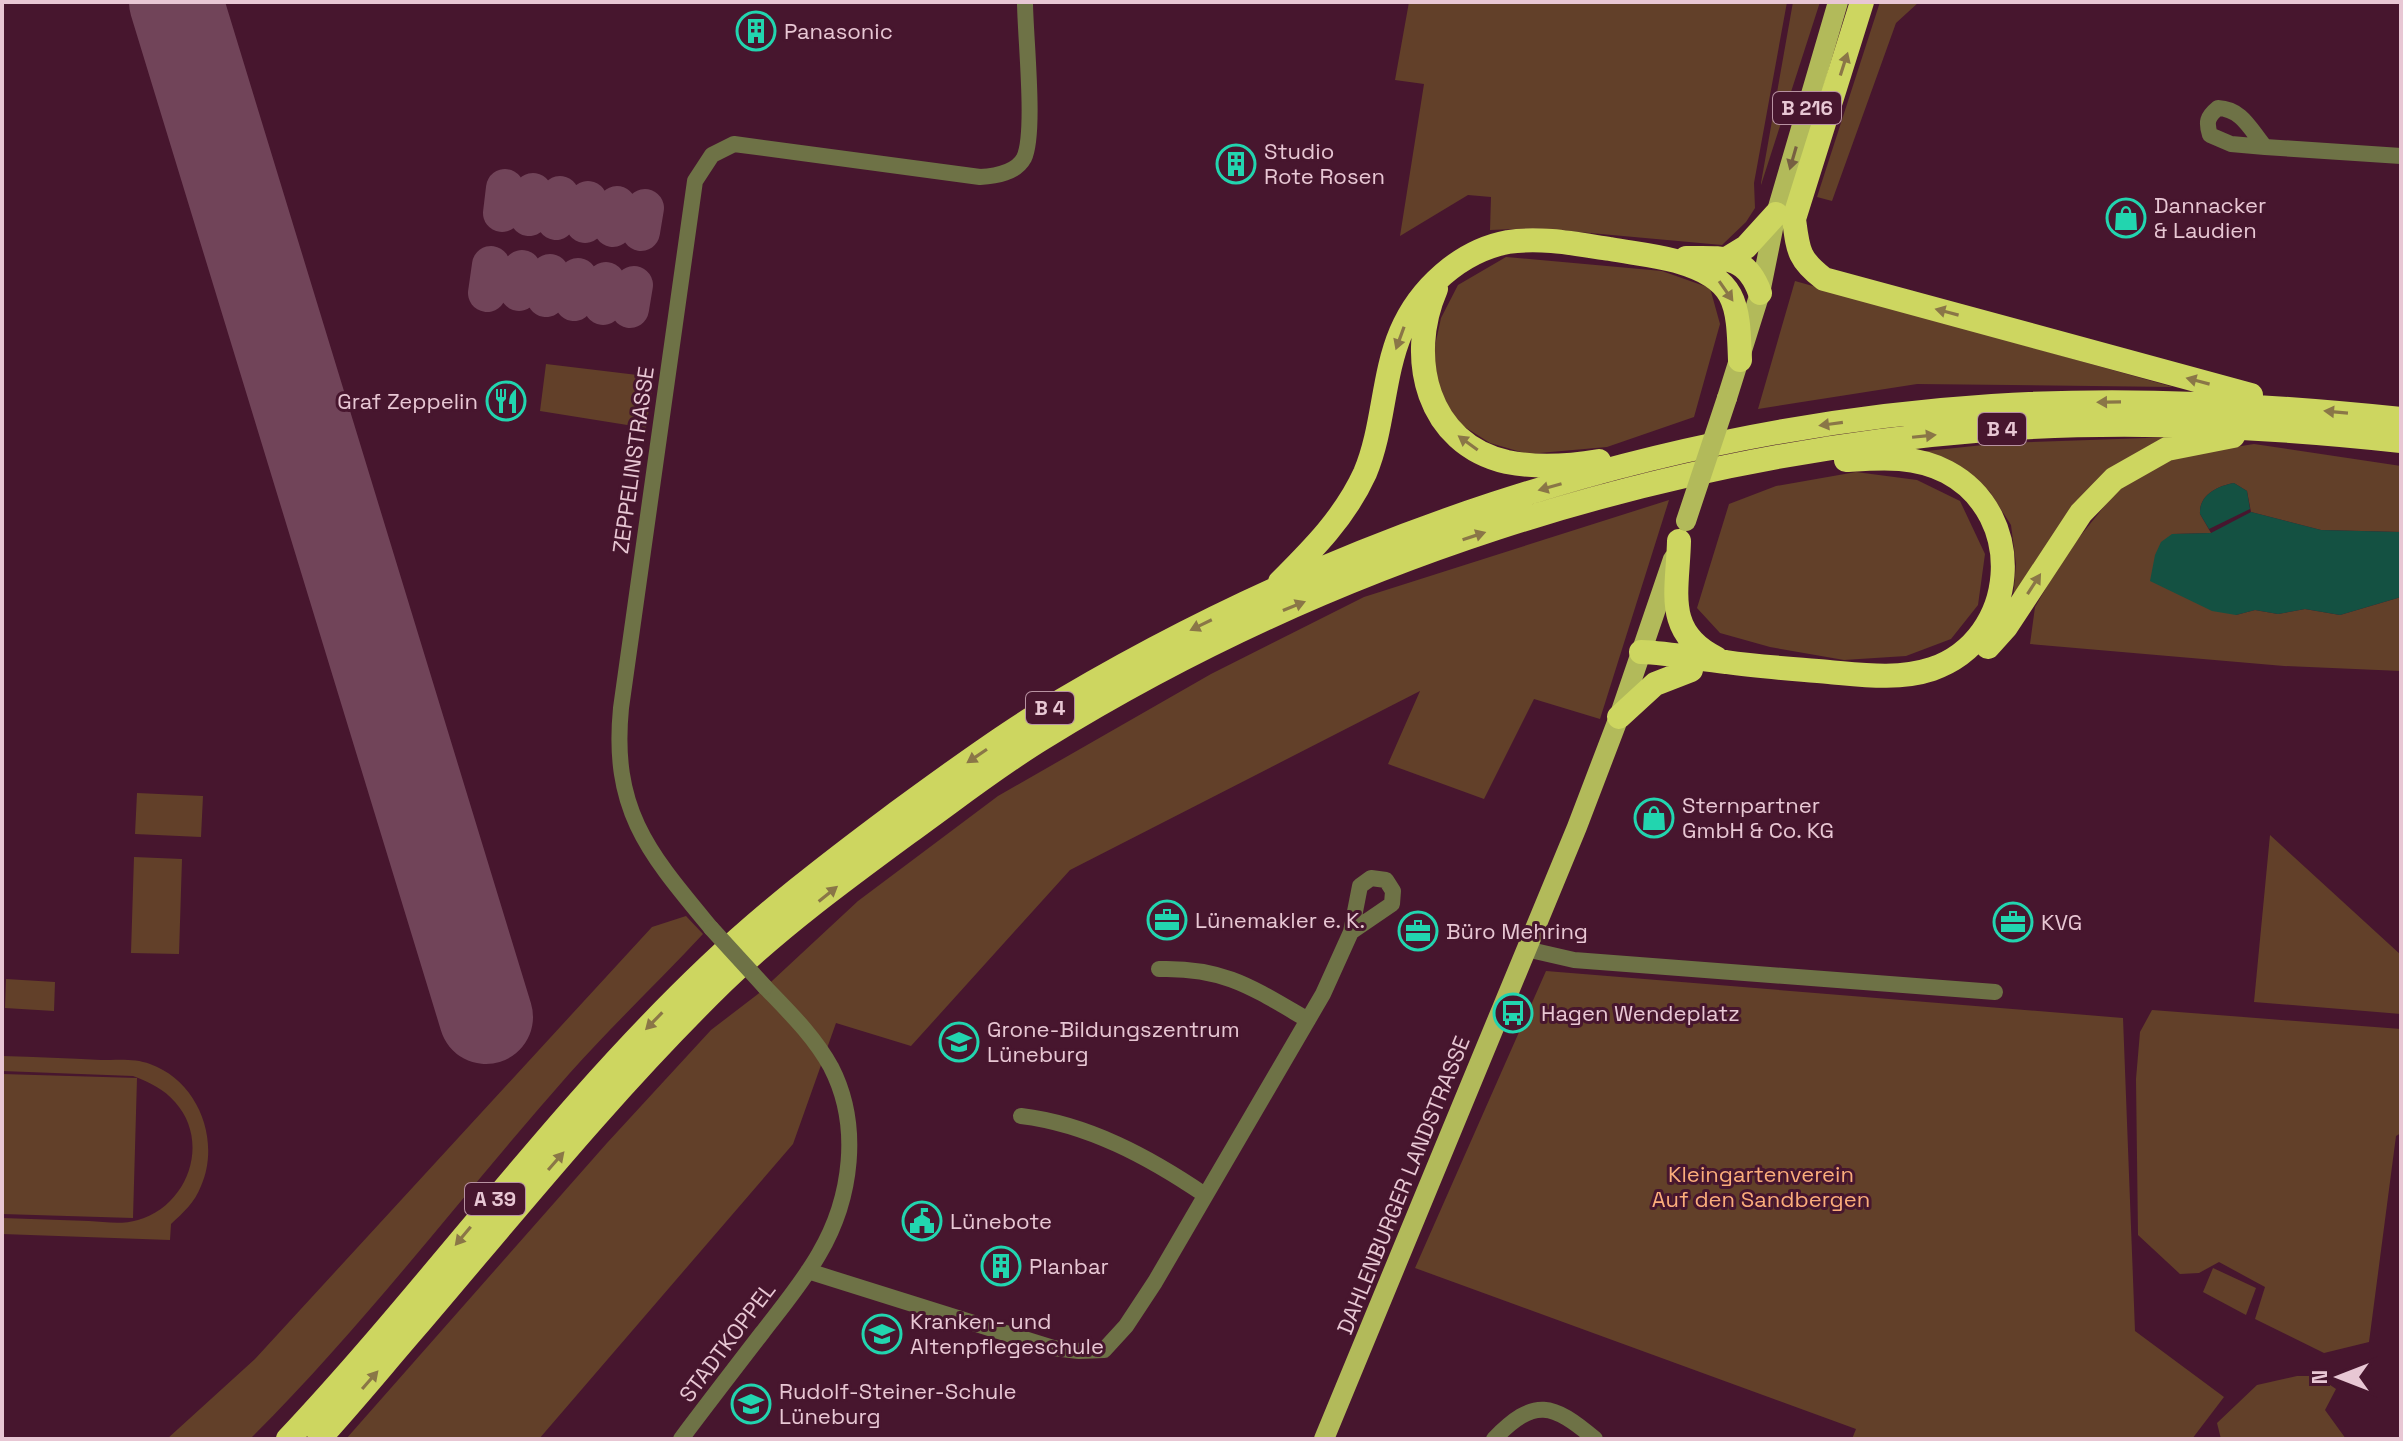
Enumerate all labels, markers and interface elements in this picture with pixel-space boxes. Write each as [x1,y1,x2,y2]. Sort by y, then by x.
building icon: Panasonic [735,10,777,52]
place label: Panasonic [784,17,893,45]
one-way arrow [1838,52,1850,76]
road number: B 216 [1773,92,1841,124]
place label: Studio Rote Rosen [1264,137,1385,190]
building icon: Studio Rote Rosen [1215,143,1257,185]
one-way arrow [1786,145,1798,170]
place label: Dannacker & Laudien [2154,191,2266,244]
shop icon: Dannacker & Laudien [2105,197,2147,239]
one-way arrow [1718,280,1733,301]
one-way arrow [1934,305,1958,318]
one-way arrow [1393,326,1405,350]
street label: ZEPPELINSTRASSE [606,365,660,555]
one-way arrow [2185,374,2210,386]
restaurant icon: Graf Zeppelin [485,380,527,422]
place label: Graf Zeppelin [337,387,478,415]
one-way arrow [2096,396,2121,408]
one-way arrow [2323,406,2348,419]
road number: B 4 [1978,413,2026,445]
one-way arrow [1819,418,1844,431]
one-way arrow [1912,429,1937,442]
one-way arrow [1458,436,1479,451]
one-way arrow [1538,482,1563,494]
one-way arrow [1462,529,1486,541]
one-way arrow [2026,573,2041,595]
one-way arrow [1282,599,1306,612]
one-way arrow [1189,618,1212,631]
road number: B 4 [1026,692,1074,724]
one-way arrow [966,748,987,763]
place label: Sternpartner GmbH & Co. KG [1682,791,1834,844]
shop icon: Sternpartner GmbH & Co. KG [1633,797,1675,839]
one-way arrow [818,886,838,902]
office icon: Lünemakler e. K. [1146,899,1188,941]
office icon: KVG [1992,901,2034,943]
place label: Lünemakler e. K. [1195,906,1365,934]
place label: KVG [2041,908,2082,936]
office icon: Büro Mehring [1397,910,1439,952]
place label: Büro Mehring [1446,917,1588,945]
bus stop icon: Hagen Wendeplatz [1492,992,1534,1034]
place label: Hagen Wendeplatz [1541,999,1740,1027]
one-way arrow [646,1011,664,1030]
place label: Grone-Bildungszentrum Lüneburg [987,1015,1240,1068]
school or university icon: Grone-Bildungszentrum Lüneburg [938,1021,980,1063]
street label: DAHLENBURGER LANDSTRASSE [1330,1032,1476,1338]
one-way arrow [547,1151,565,1170]
park label: Kleingartenverein Auf den Sandbergen [1652,1160,1870,1213]
road number: A 39 [465,1183,525,1215]
public building icon: Lünebote [901,1200,943,1242]
place label: Lünebote [950,1207,1052,1235]
one-way arrow [455,1226,472,1246]
building icon: Planbar [980,1245,1022,1287]
place label: Planbar [1029,1252,1109,1280]
street label: STADTKOPPEL [673,1276,781,1408]
place label: Kranken- und Altenpflegeschule [910,1307,1104,1360]
school or university icon: Kranken- und Altenpflegeschule [861,1313,903,1355]
north arrow [2299,1337,2379,1417]
text: N [2305,1370,2333,1384]
one-way arrow [361,1371,378,1391]
place label: Rudolf-Steiner-Schule Lüneburg [779,1377,1017,1430]
school or university icon: Rudolf-Steiner-Schule Lüneburg [730,1383,772,1425]

